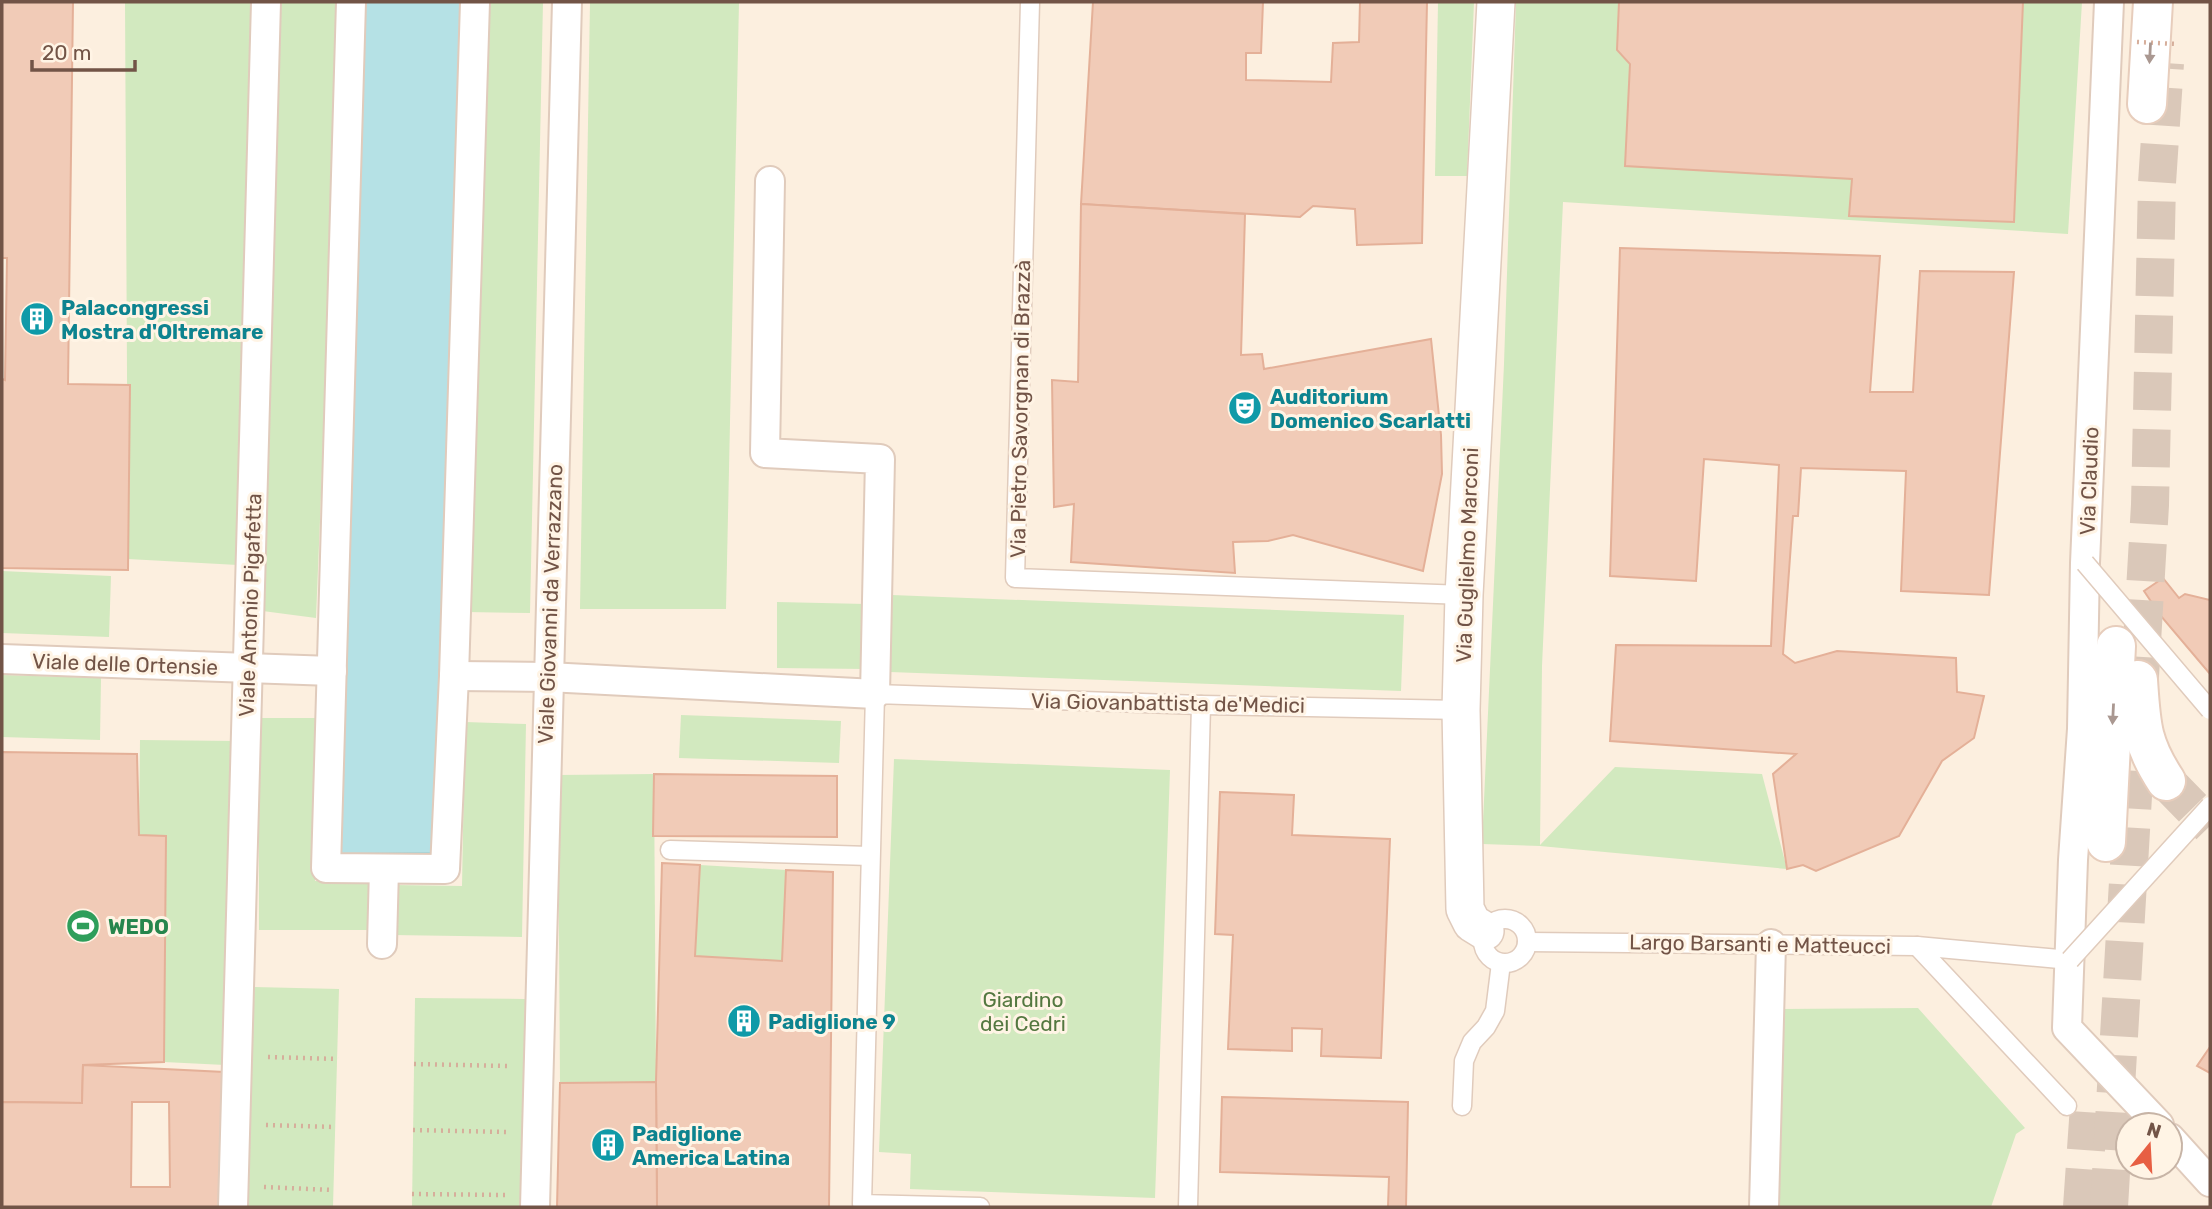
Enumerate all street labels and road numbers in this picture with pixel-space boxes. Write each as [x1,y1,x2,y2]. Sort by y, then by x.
street label: Via Pietro Savorgnan di Brazzà [1005,260,1035,558]
street label: Via Claudio [2075,426,2103,536]
street label: Via Guglielmo Marconi [1451,447,1483,663]
street label: Viale Giovanni da Verrazzano [533,464,567,744]
street label: Viale Antonio Pigafetta [234,493,266,717]
street label: Viale delle Ortensie [32,648,218,680]
street label: Via Giovanbattista de'Medici [1031,688,1305,718]
street label: Largo Barsanti e Matteucci [1629,929,1891,959]

